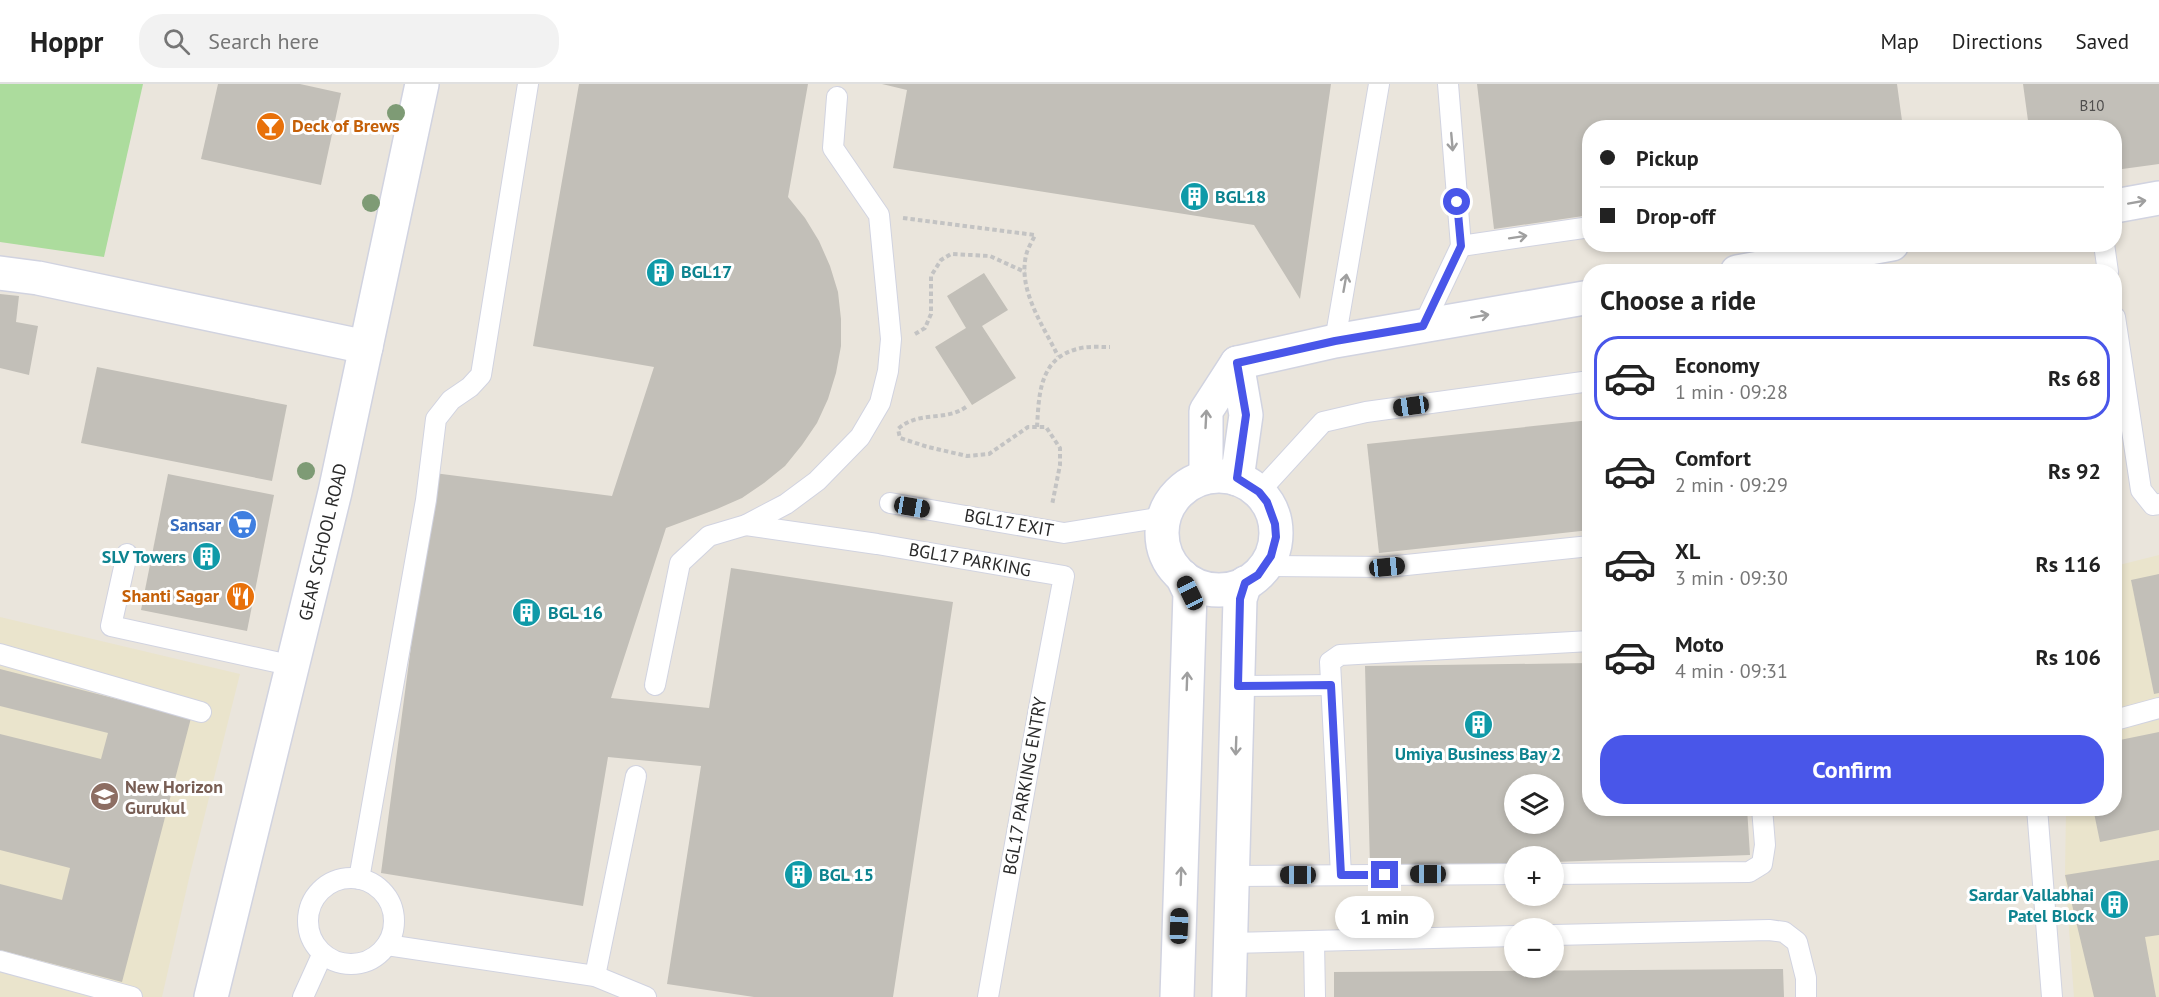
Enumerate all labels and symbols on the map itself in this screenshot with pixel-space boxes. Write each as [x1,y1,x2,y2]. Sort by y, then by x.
house number: B10 [2079,96,2105,115]
bar icon: Deck of Brews [255,110,287,142]
place label: Deck of Brews [292,114,400,137]
one-way arrow [1447,132,1458,152]
building icon: BGL18 [1178,181,1210,213]
place label: BGL18 [1215,185,1266,208]
route start [1443,188,1470,215]
one-way arrow [2127,196,2146,207]
one-way arrow [1508,232,1528,243]
building icon: BGL17 [644,256,676,288]
place label: BGL17 [681,260,732,283]
one-way arrow [1340,274,1351,294]
one-way arrow [1470,310,1490,321]
car [1392,395,1430,417]
one-way arrow [1201,410,1212,429]
street label: GEAR SCHOOL ROAD [293,461,352,623]
car [893,495,931,519]
street label: BGL17 EXIT [963,503,1056,542]
supermarket icon: Sansar [226,509,258,541]
place label: Sansar [170,513,222,536]
street label: BGL17 PARKING [907,537,1033,582]
building icon: SLV Towers [191,541,223,573]
place label: SLV Towers [102,545,186,568]
car [1368,556,1406,578]
car [1174,573,1206,613]
restaurant icon: Shanti Sagar [224,580,256,612]
place label: Shanti Sagar [122,584,220,607]
building icon: BGL 16 [511,597,543,629]
place label: BGL 16 [548,601,603,624]
one-way arrow [1182,671,1193,691]
street label: BGL17 PARKING ENTRY [998,695,1051,877]
building icon: Umiya Business Bay 2 [1462,709,1494,741]
one-way arrow [1230,736,1242,756]
place label: Umiya Business Bay 2 [1395,742,1561,765]
place label: New Horizon Gurukul [125,775,223,819]
school or university icon: New Horizon Gurukul [88,781,120,813]
building icon: BGL 15 [782,859,814,891]
route end [1371,861,1398,888]
place label: BGL 15 [819,863,874,886]
car [1410,865,1446,883]
one-way arrow [1175,866,1186,886]
car [1280,866,1316,884]
place label: Sardar Vallabhai Patel Block [1969,883,2094,927]
building icon: Sardar Vallabhai Patel Block [2099,889,2131,921]
callout: 1 min [1336,896,1434,938]
car [1169,908,1189,944]

